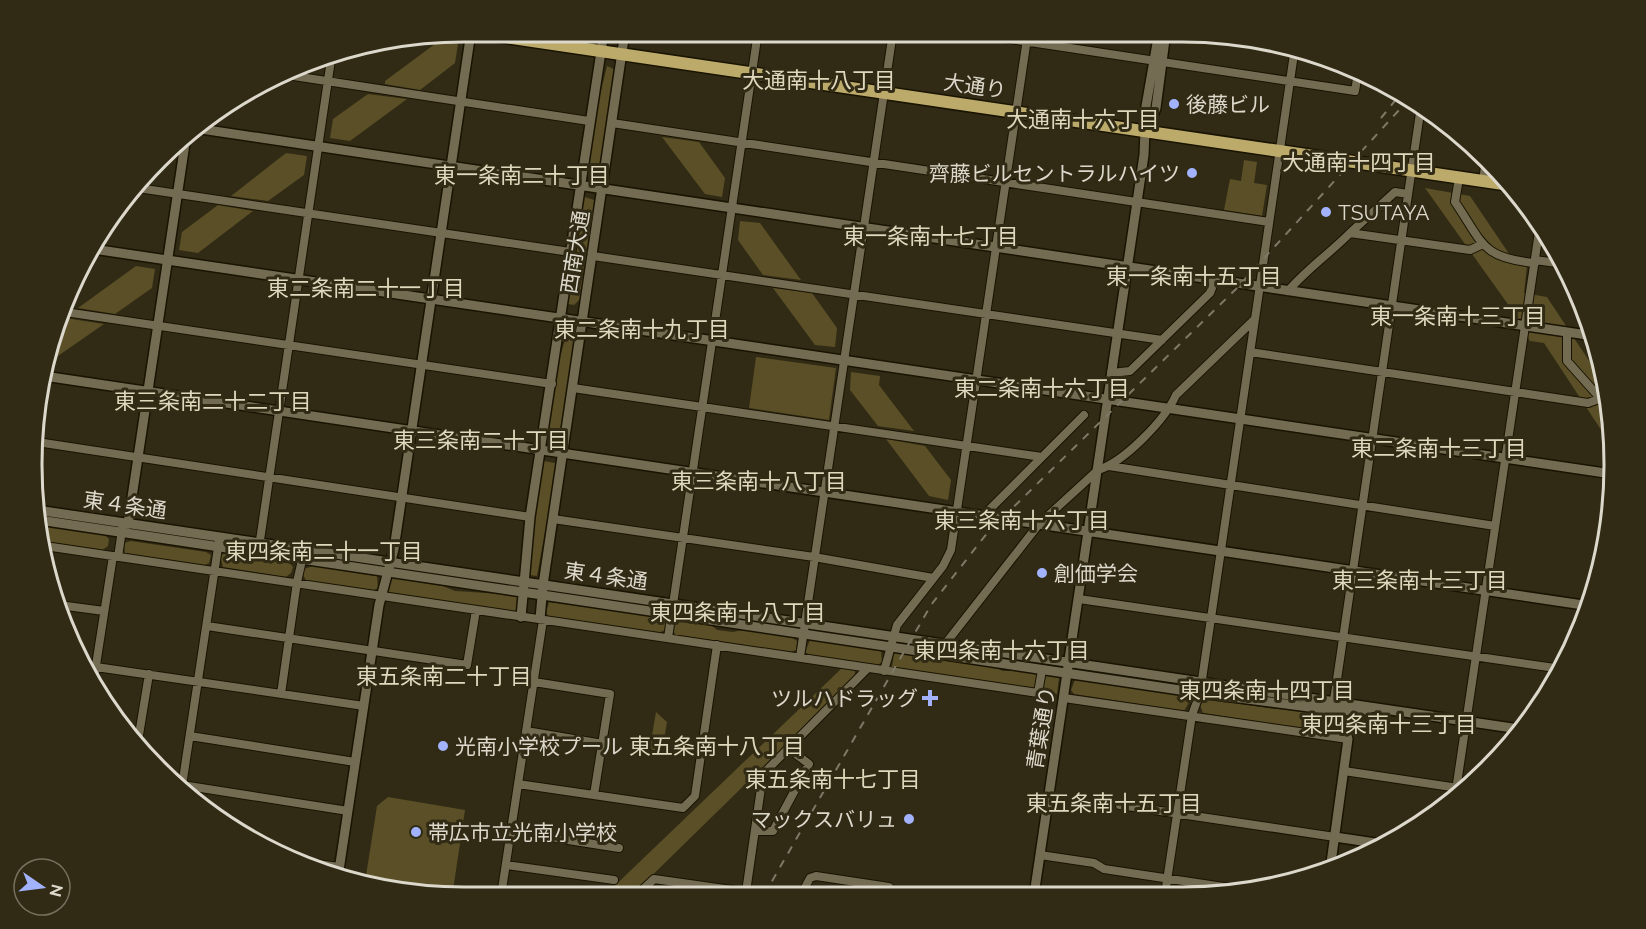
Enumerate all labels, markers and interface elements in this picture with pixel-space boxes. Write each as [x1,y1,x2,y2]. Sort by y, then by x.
district label: 大通南十八丁目 [742,67,896,93]
street label: 大通り [942,69,1008,103]
place label: 後藤ビル [1186,92,1270,117]
marker: 後藤ビル [1167,97,1181,111]
district label: 大通南十六丁目 [1006,106,1160,132]
district label: 大通南十四丁目 [1282,149,1436,175]
place label: 齊藤ビルセントラルハイツ [928,161,1180,186]
district label: 東一条南二十丁目 [434,162,610,188]
marker: 齊藤ビルセントラルハイツ [1185,166,1199,180]
place label: TSUTAYA [1338,200,1430,225]
marker: TSUTAYA [1319,205,1333,219]
street label: 西南大通 [556,209,594,295]
district label: 東一条南十七丁目 [843,223,1019,249]
district label: 東一条南十五丁目 [1106,263,1282,289]
district label: 東二条南二十一丁目 [267,275,465,301]
district label: 東一条南十三丁目 [1370,303,1546,329]
district label: 東二条南十九丁目 [554,316,730,342]
district label: 東二条南十六丁目 [954,375,1130,401]
district label: 東三条南二十二丁目 [114,388,312,414]
district label: 東三条南二十丁目 [393,427,569,453]
district label: 東二条南十三丁目 [1351,435,1527,461]
district label: 東三条南十八丁目 [671,468,847,494]
street label: 東４条通 [82,487,168,523]
district label: 東三条南十六丁目 [934,507,1110,533]
district label: 東四条南二十一丁目 [225,538,423,564]
street label: 東４条通 [563,558,649,594]
place label: 創価学会 [1054,561,1138,586]
marker: 創価学会 [1035,566,1049,580]
district label: 東三条南十三丁目 [1332,567,1508,593]
district label: 東四条南十八丁目 [650,599,826,625]
district label: 東四条南十六丁目 [914,637,1090,663]
district label: 東五条南二十丁目 [356,663,532,689]
district label: 東四条南十四丁目 [1179,677,1355,703]
street label: 青葉通り [1022,685,1060,771]
place label: ツルハドラッグ [771,686,918,711]
marker: ツルハドラッグ [923,691,937,705]
district label: 東四条南十三丁目 [1301,711,1477,737]
district label: 東五条南十八丁目 [629,733,805,759]
place label: 光南小学校プール [455,734,623,759]
marker: 光南小学校プール [436,739,450,753]
district label: 東五条南十七丁目 [745,766,921,792]
district label: 東五条南十五丁目 [1026,790,1202,816]
place label: マックスバリュ [751,807,897,832]
marker: マックスバリュ [902,812,916,826]
place label: 帯広市立光南小学校 [428,820,617,845]
marker: 帯広市立光南小学校 [409,825,423,839]
north arrow [12,857,72,917]
text: N [45,882,67,899]

